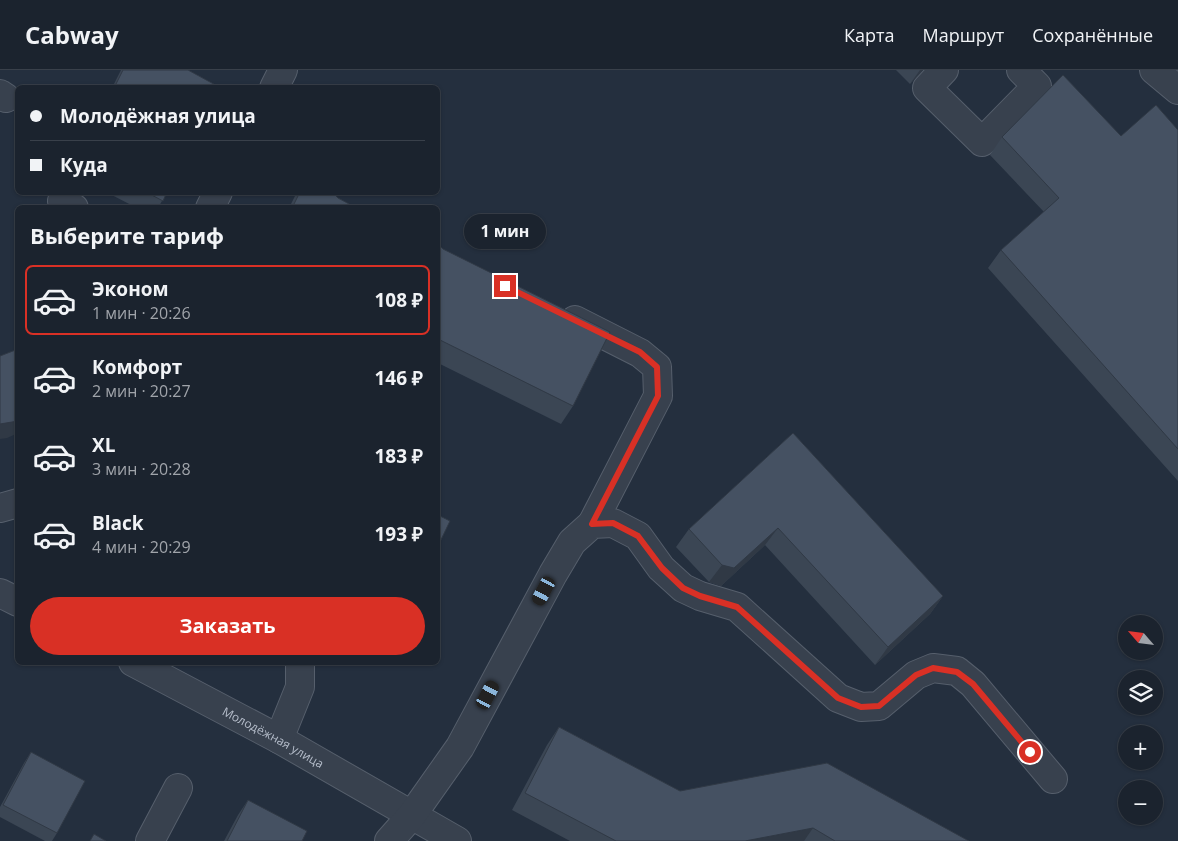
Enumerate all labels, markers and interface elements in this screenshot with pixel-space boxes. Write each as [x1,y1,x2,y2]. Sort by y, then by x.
text: Cabway [25,18,119,51]
text: Карта [844,23,894,47]
text: Маршрут [922,23,1004,47]
text: Сохранённые [1032,23,1153,47]
text: Молодёжная улица [60,103,256,129]
text: Куда [60,152,108,178]
callout: 1 мин [464,214,546,248]
text: Выберите тариф [30,220,224,250]
text: 1 мин [481,220,529,242]
route end [494,275,516,297]
text: Эконом [92,276,169,302]
icon: car [32,278,77,323]
text: 108 ₽ [374,287,423,313]
text: 1 мин · 20:26 [92,302,191,324]
text: Комфорт [92,354,182,380]
icon: car [32,356,77,401]
text: 146 ₽ [374,365,423,391]
text: 2 мин · 20:27 [92,380,191,402]
text: XL [92,432,115,458]
icon: car [32,434,77,479]
text: 183 ₽ [374,443,423,469]
text: 3 мин · 20:28 [92,458,191,480]
text: Black [92,510,144,536]
icon: car [32,512,77,557]
text: 193 ₽ [374,521,423,547]
text: 4 мин · 20:29 [92,536,191,558]
car [530,574,557,608]
button: Заказать [30,597,425,655]
north arrow [1118,615,1162,660]
map controls [1118,615,1163,825]
button: layers [1118,670,1163,715]
car [474,678,501,712]
street label: Молодёжная улица [220,702,327,772]
button: + [1118,725,1163,770]
route start [1019,741,1041,763]
button: − [1118,780,1163,825]

